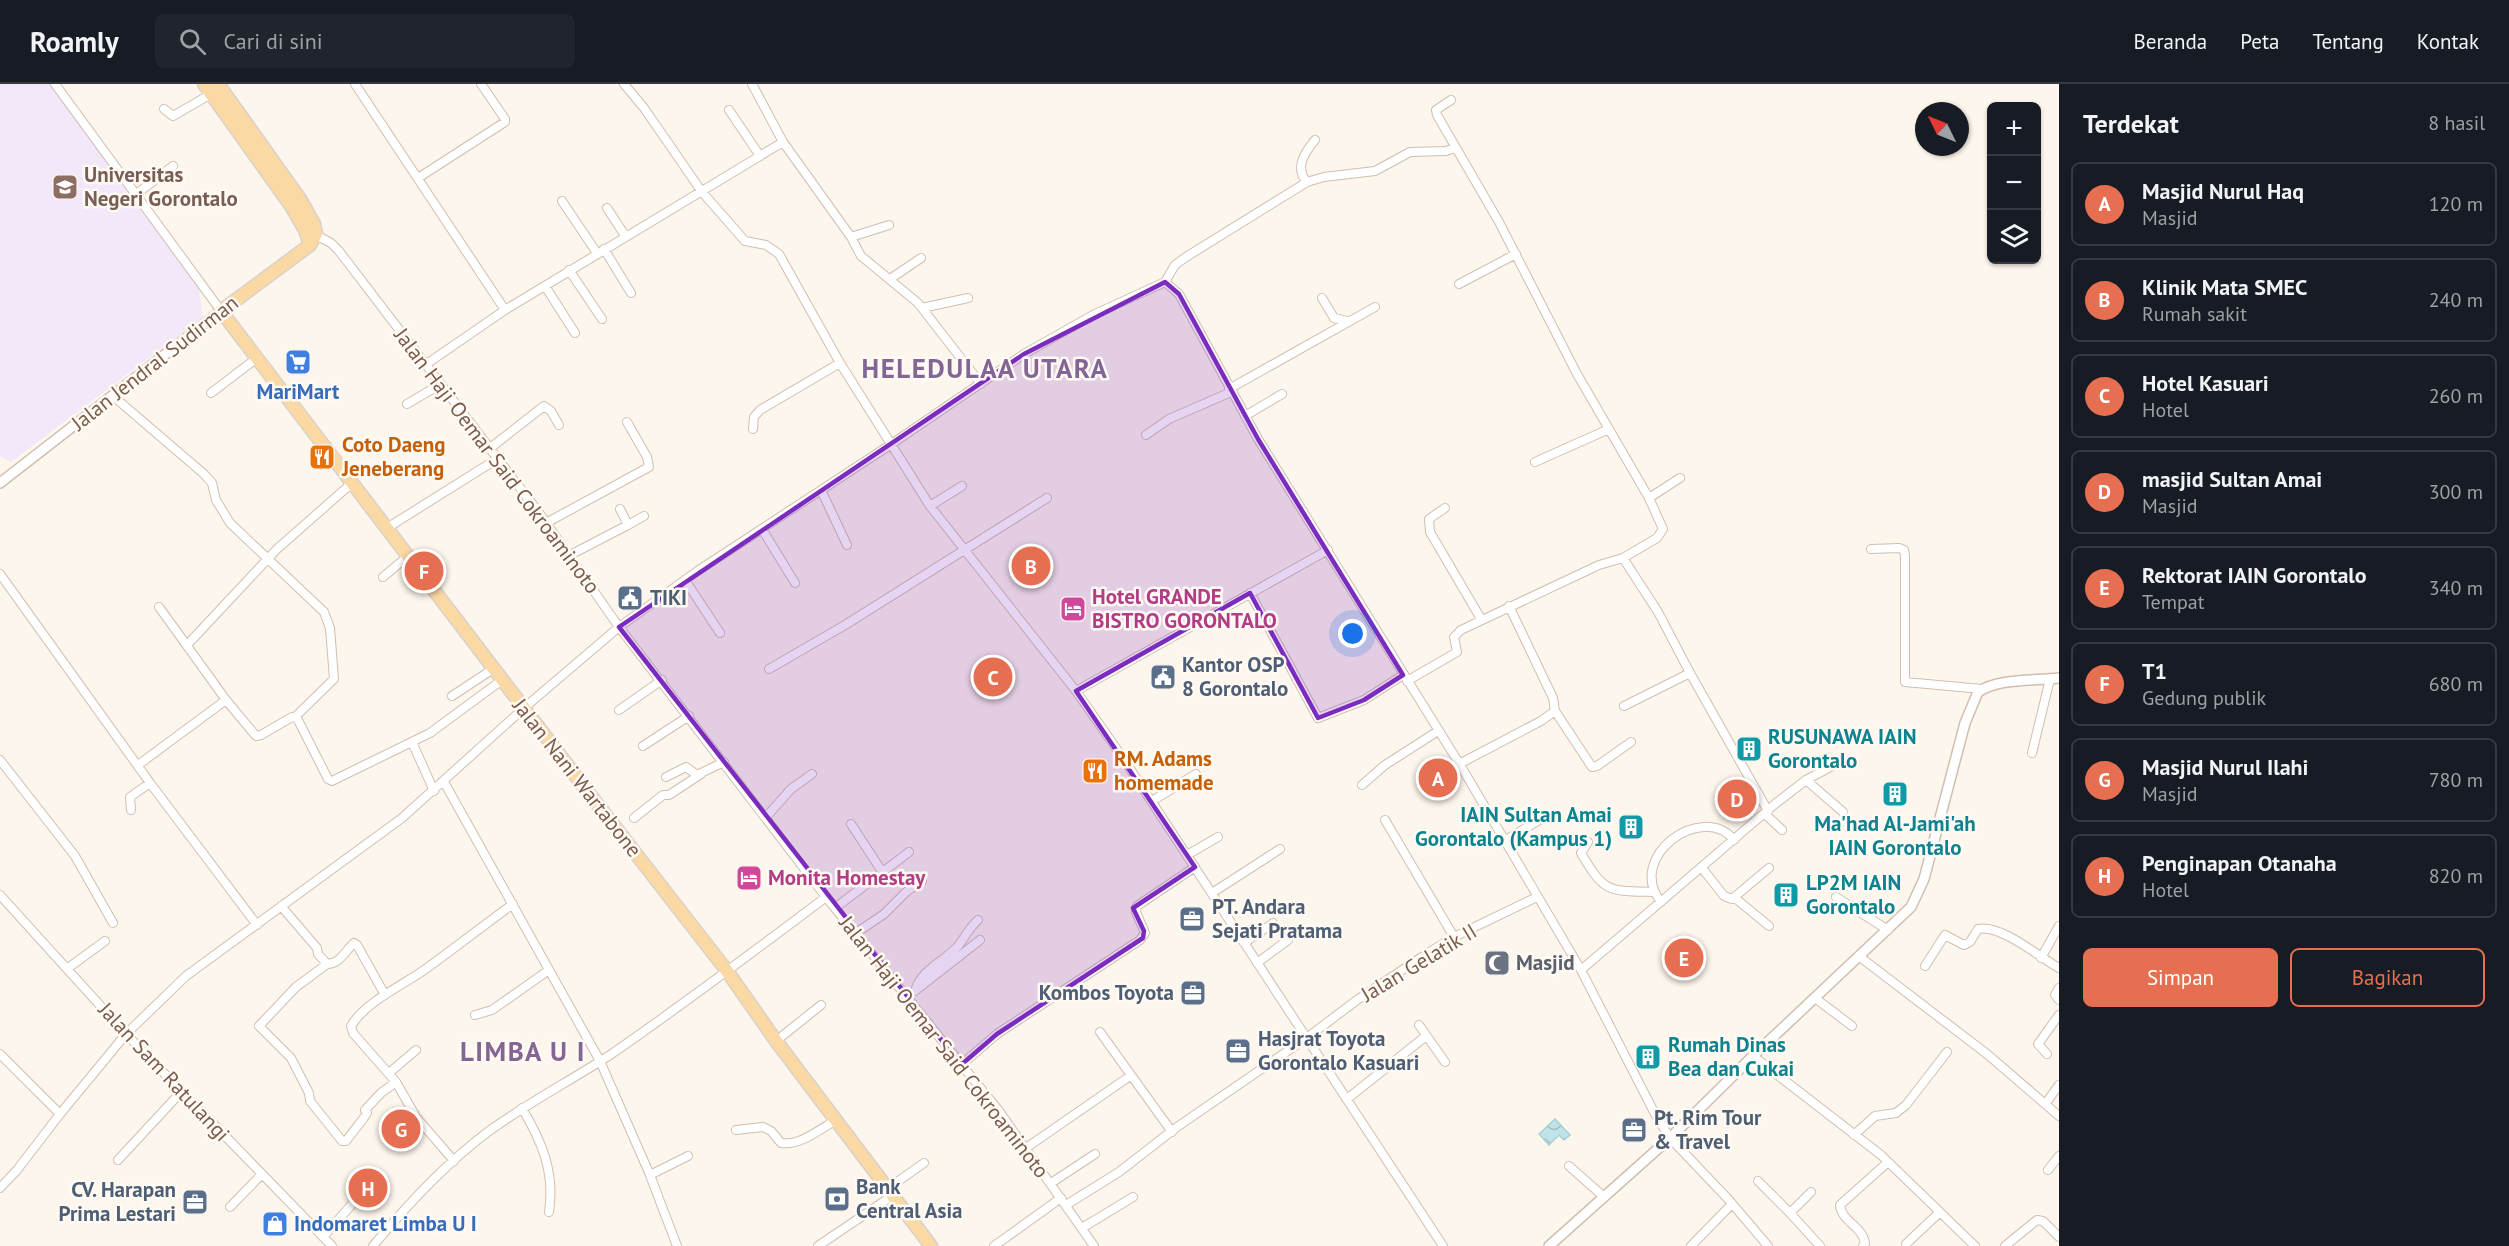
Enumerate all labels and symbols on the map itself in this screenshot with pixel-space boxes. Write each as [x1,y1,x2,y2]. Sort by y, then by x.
north arrow [1915,102,1969,156]
place label: Universitas Negeri Gorontalo [84,161,238,212]
school or university icon: Universitas Negeri Gorontalo [50,172,80,202]
street label: Jalan Jendral Sudirman [65,289,244,437]
street label: Jalan Haji Oemar Said Cokroaminoto [388,322,606,599]
supermarket icon: MariMart [283,347,313,377]
district label: HELEDULAA UTARA [862,351,1108,385]
place label: MariMart [257,378,340,405]
place label: Coto Daeng Jeneberang [341,431,445,482]
restaurant icon: Coto Daeng Jeneberang [307,442,337,472]
pin: B [1012,544,1050,588]
pin: F [404,548,444,594]
public building icon: TIKI [615,583,645,613]
place label: Hotel GRANDE BISTRO GORONTALO [1092,583,1277,634]
place label: TIKI [650,584,687,611]
hotel icon: Hotel GRANDE BISTRO GORONTALO [1058,594,1088,624]
your location [1338,619,1367,648]
place label: Kantor OSP 8 Gorontalo [1182,651,1288,702]
pin: C [974,654,1012,700]
public building icon: Kantor OSP 8 Gorontalo [1148,662,1178,692]
street label: Jalan Nani Wartabone [506,692,648,862]
place label: RUSUNAWA IAIN Gorontalo [1768,723,1916,774]
building icon: RUSUNAWA IAIN Gorontalo [1734,734,1764,764]
place label: RM. Adams homemade [1114,745,1214,796]
restaurant icon: RM. Adams homemade [1080,756,1110,786]
pin: A [1418,756,1458,800]
pin: D [1718,776,1756,822]
building icon: Ma'had Al-Jami'ah IAIN Gorontalo [1880,779,1910,809]
place label: IAIN Sultan Amai Gorontalo (Kampus 1) [1415,801,1612,852]
place label: Ma'had Al-Jami'ah IAIN Gorontalo [1814,810,1976,861]
building icon: IAIN Sultan Amai Gorontalo (Kampus 1) [1616,812,1646,842]
hotel icon: Monita Homestay [734,863,764,893]
place label: Monita Homestay [768,864,926,891]
place label: LP2M IAIN Gorontalo [1806,869,1901,920]
building icon: LP2M IAIN Gorontalo [1771,880,1801,910]
place label: PT. Andara Sejati Pratama [1212,893,1342,944]
office icon: PT. Andara Sejati Pratama [1177,904,1207,934]
street label: Jalan Haji Oemar Said Cokroaminoto [833,909,1055,1183]
street label: Jalan Gelatik II [1355,917,1482,1008]
pin: E [1664,936,1704,980]
mosque icon: Masjid [1482,948,1512,978]
place label: Masjid [1516,949,1575,976]
office icon: Kombos Toyota [1178,978,1208,1008]
place label: Kombos Toyota [1039,979,1174,1006]
street label: Jalan Sam Ratulangi [92,996,236,1147]
place label: Hasjrat Toyota Gorontalo Kasuari [1258,1025,1419,1076]
place label: Rumah Dinas Bea dan Cukai [1668,1031,1794,1082]
district label: LIMBA U I [460,1034,586,1068]
office icon: Hasjrat Toyota Gorontalo Kasuari [1223,1036,1253,1066]
building icon: Rumah Dinas Bea dan Cukai [1633,1042,1663,1072]
place label: Pt. Rim Tour & Travel [1654,1104,1762,1155]
pin: G [382,1106,420,1152]
office icon: Pt. Rim Tour & Travel [1619,1115,1649,1145]
pin: H [348,1166,388,1210]
place label: Bank Central Asia [856,1173,963,1224]
place label: CV. Harapan Prima Lestari [59,1176,176,1227]
bank icon: Bank Central Asia [822,1184,852,1214]
office icon: CV. Harapan Prima Lestari [180,1187,210,1217]
shop icon: Indomaret Limba U I [260,1209,290,1239]
place label: Indomaret Limba U I [294,1210,477,1237]

